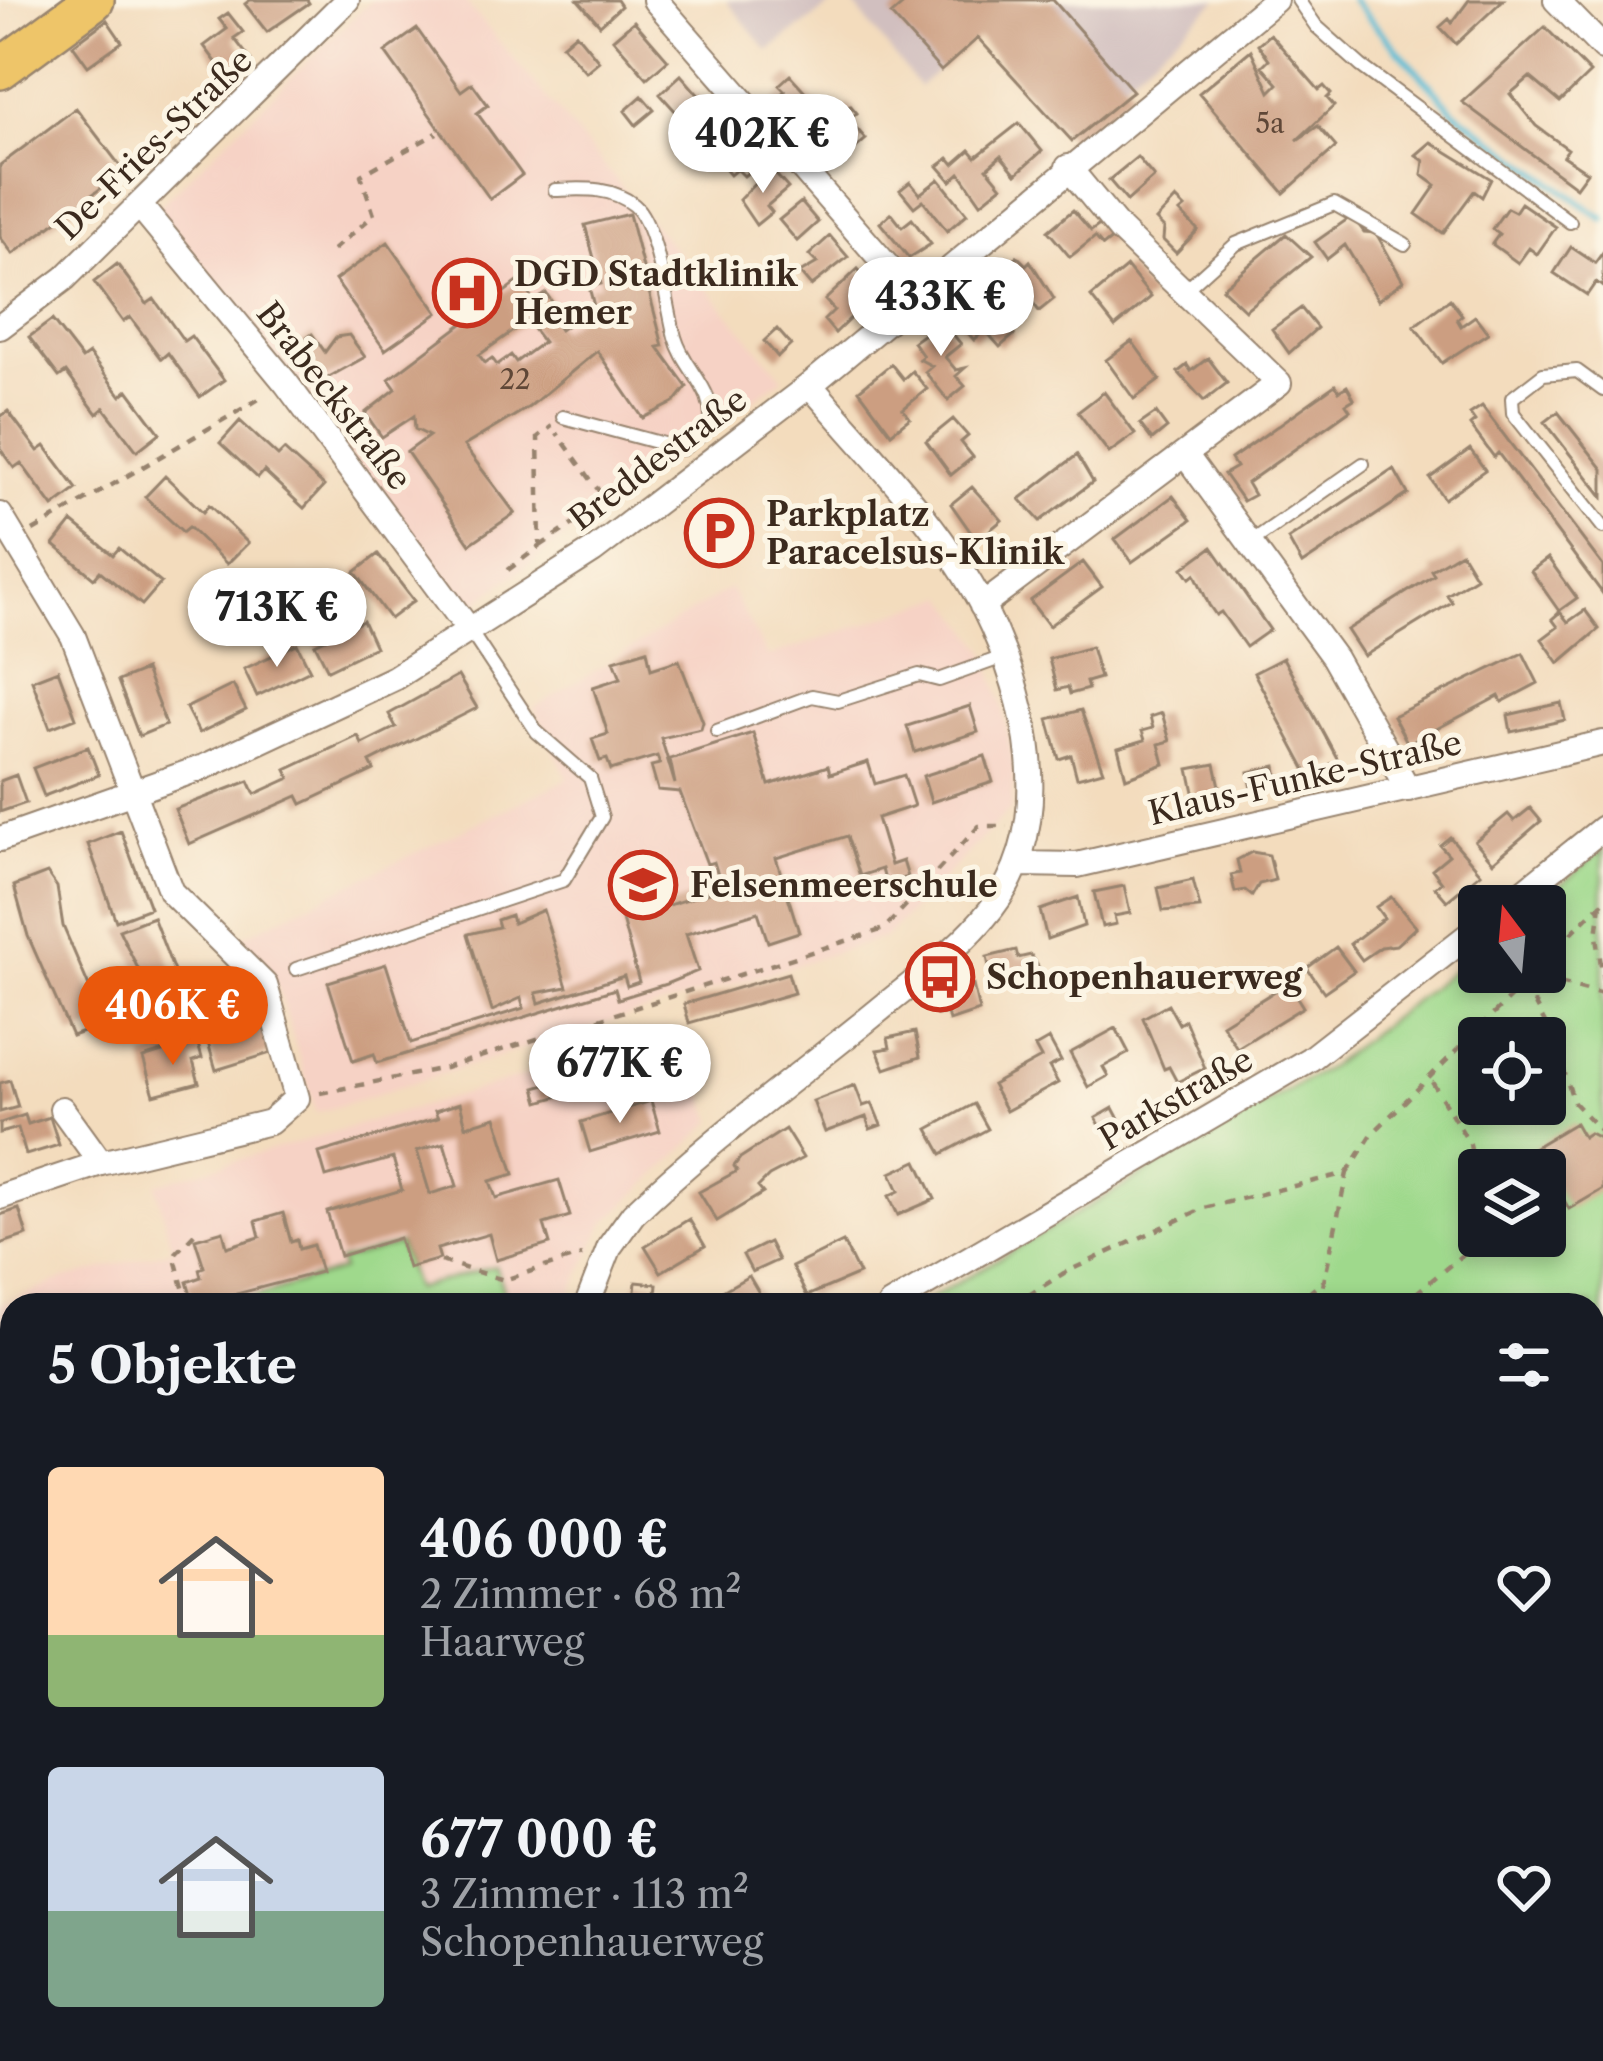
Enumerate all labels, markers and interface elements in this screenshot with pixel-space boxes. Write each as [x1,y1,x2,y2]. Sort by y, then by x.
street label: De-Fries-Straße [47,40,261,248]
pin: 402K € [665,94,861,196]
house number: 5a [1256,107,1285,140]
text: 402K € [695,109,831,157]
place label: DGD Stadtklinik Hemer [514,254,799,333]
pin: 433K € [843,257,1039,359]
hospital icon: DGD Stadtklinik Hemer [432,258,502,328]
text: 433K € [875,272,1007,320]
street label: Brabeckstraße [248,294,420,498]
house number: 22 [499,363,531,396]
street label: Breddestraße [561,379,755,539]
place label: Parkplatz Paracelsus-Klinik [766,494,1065,573]
parking icon: Parkplatz Paracelsus-Klinik [684,498,754,568]
pin: 713K € [179,568,375,670]
text: 713K € [215,583,339,631]
street label: Klaus-Funke-Straße [1144,722,1466,834]
school or university icon: Felsenmeerschule [608,850,678,920]
place label: Felsenmeerschule [690,865,998,906]
north arrow [1458,885,1566,993]
map controls [1458,885,1566,1257]
bus stop icon: Schopenhauerweg [905,942,975,1012]
place label: Schopenhauerweg [986,957,1303,998]
pin: 406K € [75,966,271,1068]
text: 406K € [105,981,241,1029]
button: locate [1458,1017,1566,1125]
pin: 677K € [522,1024,718,1126]
text: 677K € [556,1039,684,1087]
street label: Parkstraße [1092,1039,1260,1159]
button: layers [1458,1149,1566,1257]
icon: filters [1491,1332,1557,1398]
text: 5 Objekte [48,1334,297,1396]
text: 406 000 € [420,1508,669,1570]
icon: home [144,1515,288,1659]
icon: heart [1491,1554,1557,1620]
text: 2 Zimmer · 68 m² [420,1570,742,1618]
text: Haarweg [420,1618,584,1666]
text: 677 000 € [420,1808,659,1870]
icon: home [144,1815,288,1959]
icon: heart [1491,1854,1557,1920]
text: 3 Zimmer · 113 m² [420,1870,749,1918]
text: Schopenhauerweg [420,1918,763,1966]

